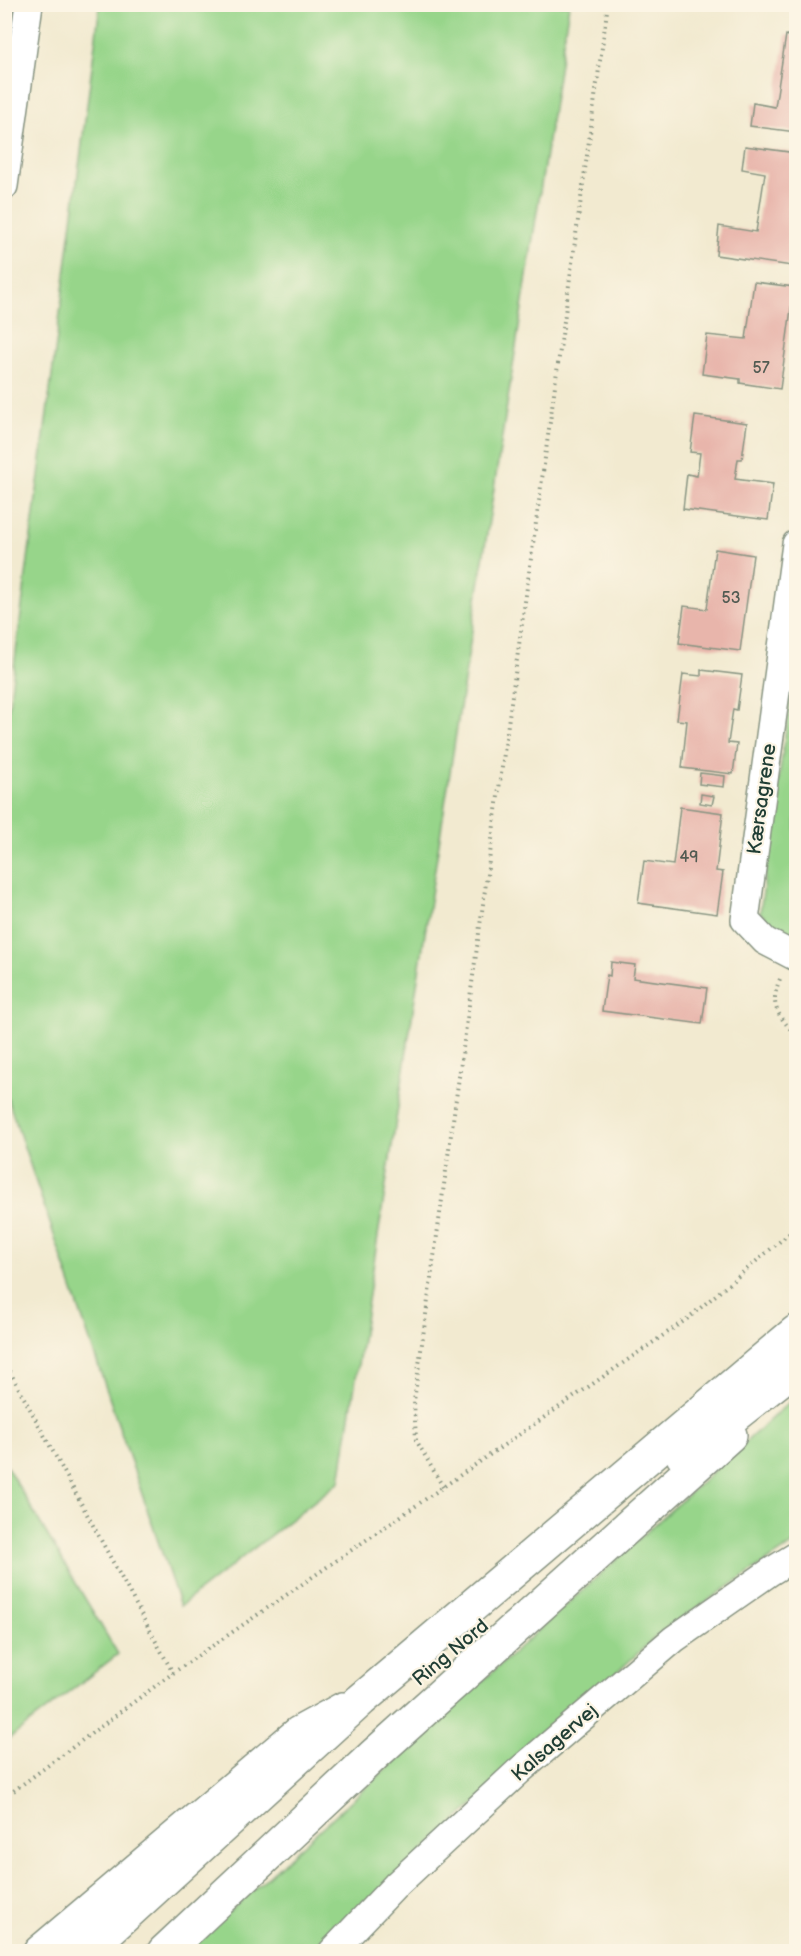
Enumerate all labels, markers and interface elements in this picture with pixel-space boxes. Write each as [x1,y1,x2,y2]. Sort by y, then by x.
house number: 57 [752,359,770,378]
house number: 53 [721,589,741,608]
street label: Kærsagrene [742,742,782,856]
house number: 49 [679,848,699,867]
street label: Ring Nord [408,1614,494,1691]
street label: Kalsagervej [507,1699,603,1787]

